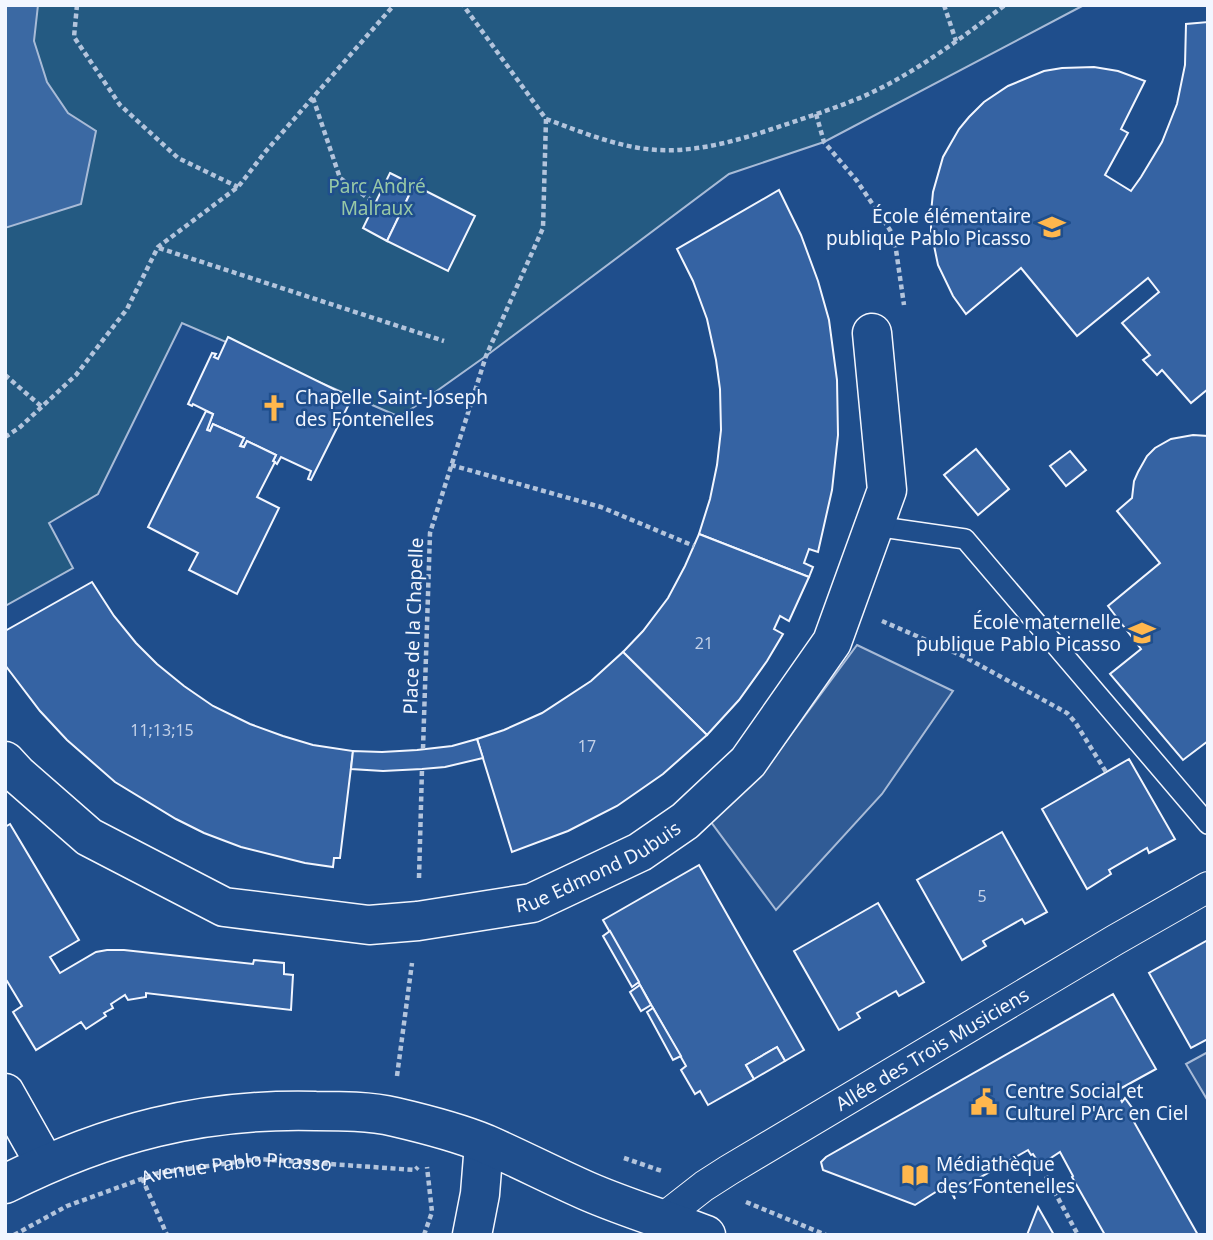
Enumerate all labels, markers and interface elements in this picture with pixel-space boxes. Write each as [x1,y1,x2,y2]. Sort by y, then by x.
park label: Parc André Malraux [328,173,426,221]
place label: École élémentaire publique Pablo Picasso [826,203,1031,251]
school or university icon: École élémentaire publique Pablo Picasso [1037,212,1067,242]
place label: Chapelle Saint-Joseph des Fontenelles [295,384,488,432]
church icon: Chapelle Saint-Joseph des Fontenelles [259,393,289,423]
street label: Place de la Chapelle [397,537,429,715]
place label: École maternelle publique Pablo Picasso [916,609,1121,657]
school or university icon: École maternelle publique Pablo Picasso [1127,618,1157,648]
house number: 21 [695,632,713,654]
house number: 11;13;15 [130,719,194,741]
house number: 17 [578,735,596,757]
street label: Rue Edmond Dubuis [514,815,686,918]
house number: 5 [977,885,987,907]
street label: Allée des Trois Musiciens [830,981,1034,1117]
place label: Centre Social et Culturel P'Arc en Ciel [1005,1078,1188,1126]
public building icon: Centre Social et Culturel P'Arc en Ciel [969,1087,999,1117]
street label: Avenue Pablo Picasso [137,1146,333,1191]
place label: Médiathèque des Fontenelles [936,1151,1075,1199]
library icon: Médiathèque des Fontenelles [900,1160,930,1190]

